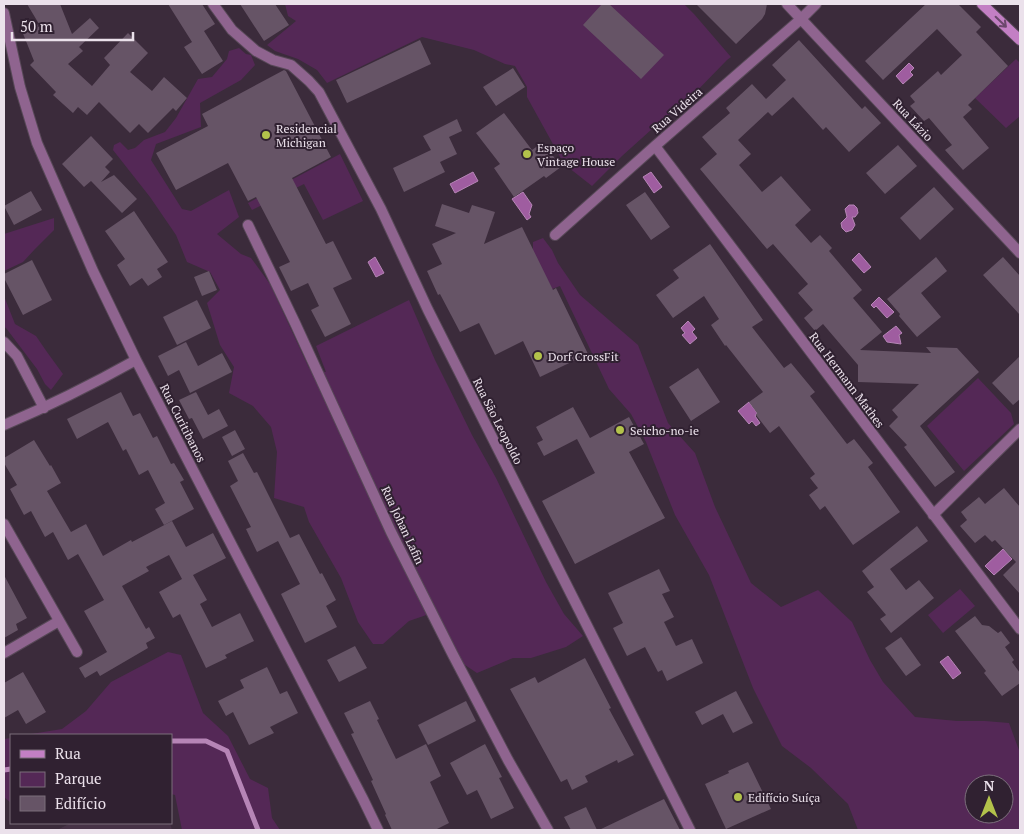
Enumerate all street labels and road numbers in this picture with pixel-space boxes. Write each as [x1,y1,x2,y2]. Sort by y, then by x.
street label: Rua Videira [649,84,705,136]
street label: Rua Lázio [890,96,937,144]
street label: Rua Hermann Mathes [806,329,888,431]
street label: Rua São Leopoldo [470,375,526,467]
street label: Rua Curitibanos [157,381,209,465]
street label: Rua Johan Lafin [378,484,428,566]

